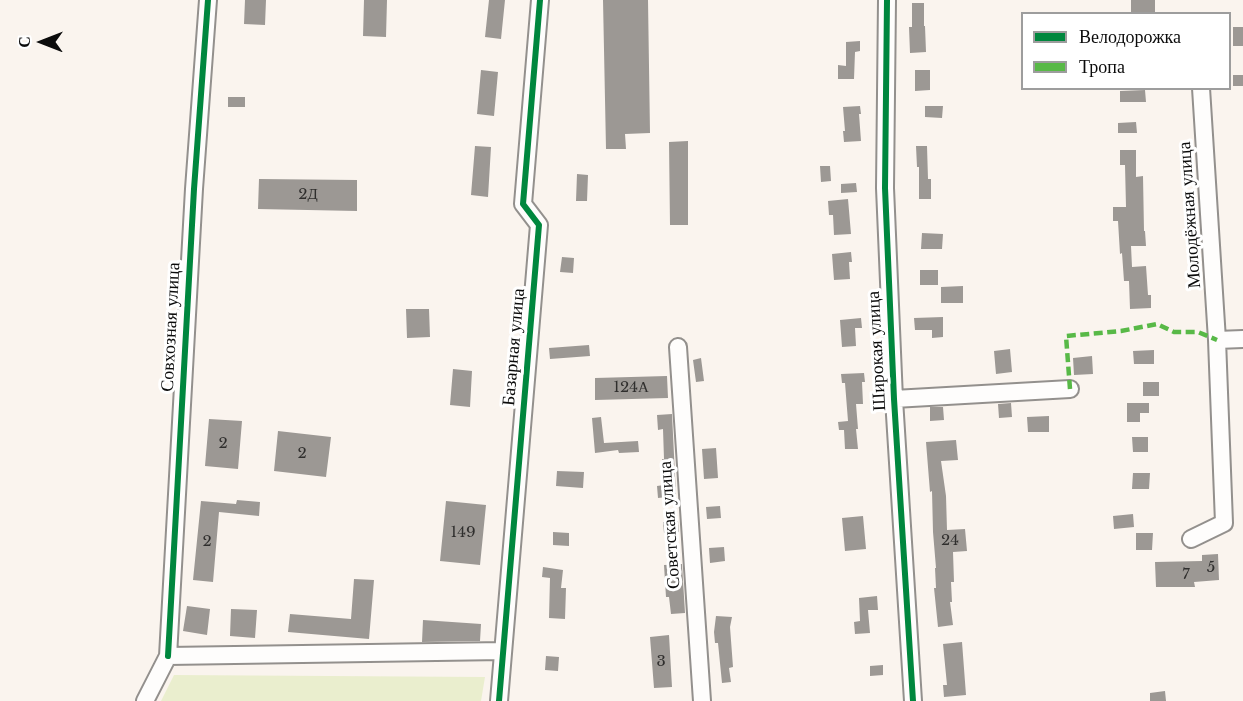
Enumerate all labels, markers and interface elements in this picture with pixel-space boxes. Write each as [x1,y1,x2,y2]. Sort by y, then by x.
north arrow [12,12,72,72]
legend [1021,12,1231,90]
text: Велодорожка [1079,26,1181,48]
text: С [14,36,34,48]
text: Тропа [1079,56,1125,78]
street label: Молодёжная улица [1174,141,1206,289]
house number: 2Д [298,186,318,204]
street label: Совхозная улица [157,262,185,392]
street label: Базарная улица [498,287,530,407]
street label: Широкая улица [863,290,891,412]
house number: 124А [613,379,649,397]
house number: 2 [218,435,228,453]
house number: 2 [297,445,307,463]
street label: Советская улица [655,460,685,590]
house number: 149 [450,524,476,542]
house number: 24 [941,532,959,550]
house number: 2 [202,533,212,551]
house number: 5 [1207,559,1215,577]
house number: 7 [1182,566,1190,584]
house number: 3 [656,653,666,671]

